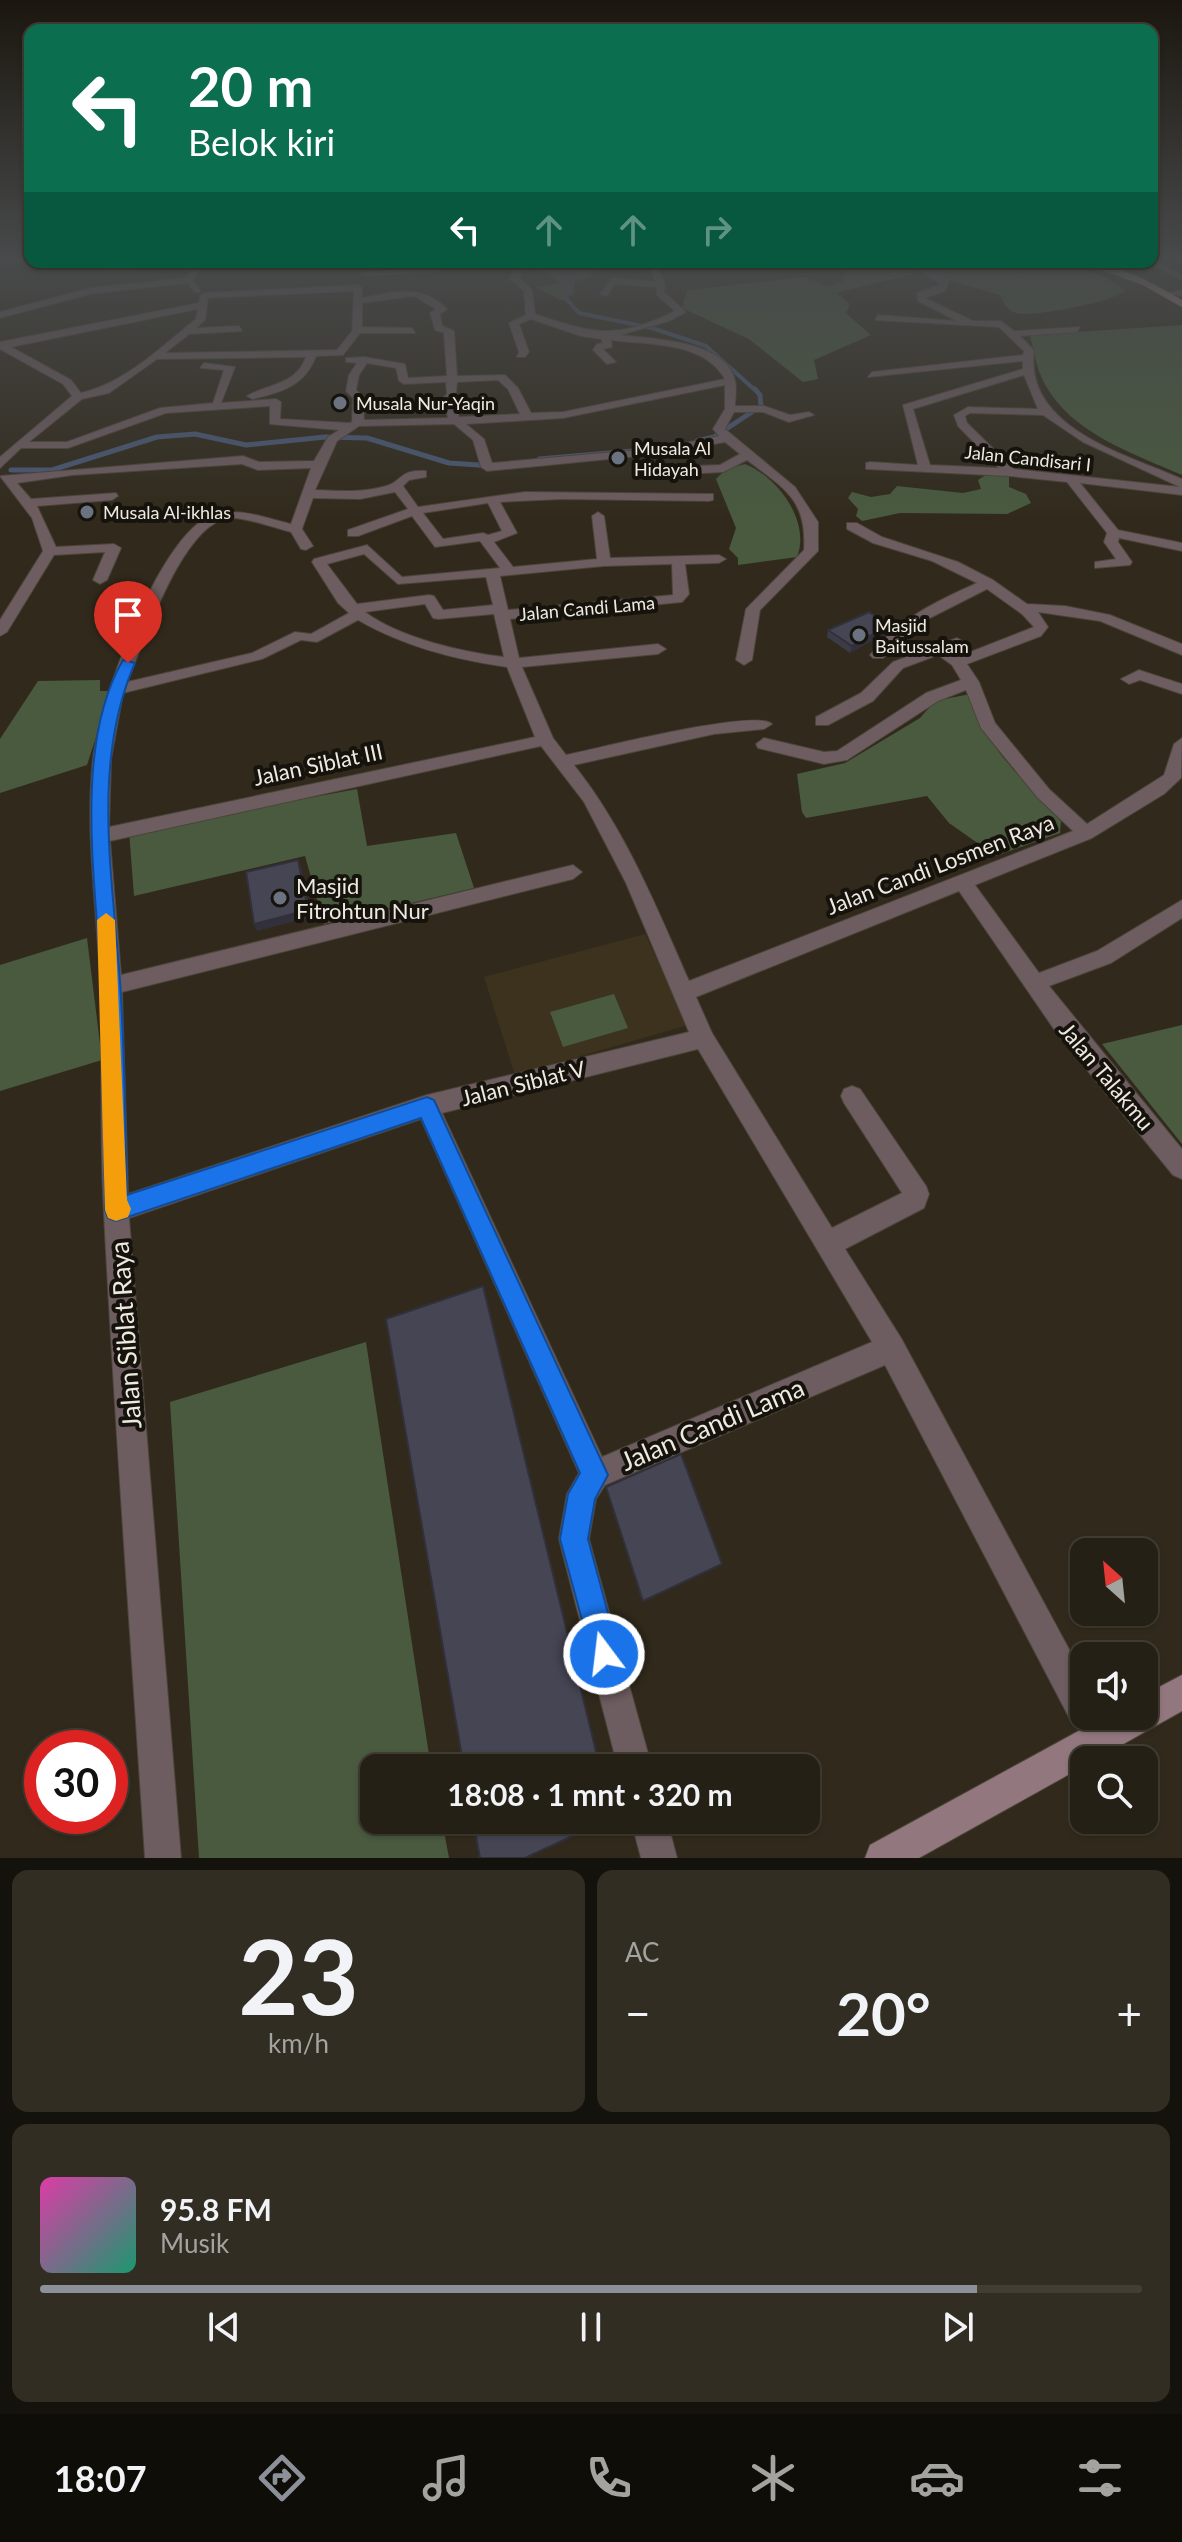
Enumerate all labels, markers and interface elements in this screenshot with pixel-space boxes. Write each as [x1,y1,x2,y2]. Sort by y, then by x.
text: 20 m [188,52,313,119]
icon: left [56,56,160,160]
text: Belok kiri [188,120,335,164]
icon: left [443,208,487,252]
icon: ahead [527,208,571,252]
icon: ahead [611,208,655,252]
icon: right [695,208,739,252]
place label: Musala Nur-Yaqin [356,392,495,414]
marker: Musala Nur-Yaqin [331,394,349,412]
place label: Musala Al Hidayah [634,437,711,480]
street label: Jalan Candisari I [964,440,1092,476]
marker: Musala Al Hidayah [609,449,627,467]
place label: Musala Al-ikhlas [103,501,231,523]
marker: Musala Al-ikhlas [78,503,96,521]
pin [94,581,162,663]
street label: Jalan Candi Lama [518,591,656,625]
icon: arrive [106,593,150,637]
place label: Masjid Baitussalam [875,614,969,657]
marker: Masjid Baitussalam [850,626,868,644]
street label: Jalan Siblat III [251,737,385,791]
street label: Jalan Candi Losmen Raya [822,808,1058,920]
place label: Masjid Fitrohtun Nur [296,872,429,924]
marker: Masjid Fitrohtun Nur [271,889,289,907]
street label: Jalan Talakmu [1054,1017,1160,1135]
street label: Jalan Siblat V [458,1055,588,1111]
street label: Jalan Siblat Raya [102,1240,148,1430]
street label: Jalan Candi Lama [615,1371,809,1477]
north arrow [1070,1538,1158,1626]
map controls [1070,1538,1158,1834]
position arrow [562,1612,646,1696]
button: sound [1070,1642,1158,1730]
speed limit sign: 30 [24,1730,128,1834]
button: search [1070,1746,1158,1834]
text: 18:08 · 1 mnt · 320 m [447,1776,733,1812]
text: 23 [238,1912,359,2037]
text: AC [625,1936,660,1968]
text: 20° [836,1977,931,2049]
text: − [625,1987,651,2039]
text: + [1116,1987,1142,2039]
text: km/h [268,2027,329,2059]
text: 95.8 FM [160,2191,272,2227]
text: Musik [160,2227,229,2259]
icon: previous [202,2305,246,2349]
icon: pause [569,2305,613,2349]
icon: next [936,2305,980,2349]
icon: directions [254,2450,310,2506]
icon: music [418,2450,474,2506]
icon: phone [581,2450,637,2506]
icon: climate [745,2450,801,2506]
icon: car [909,2450,965,2506]
icon: filters [1072,2450,1128,2506]
text: 18:07 [54,2456,147,2500]

